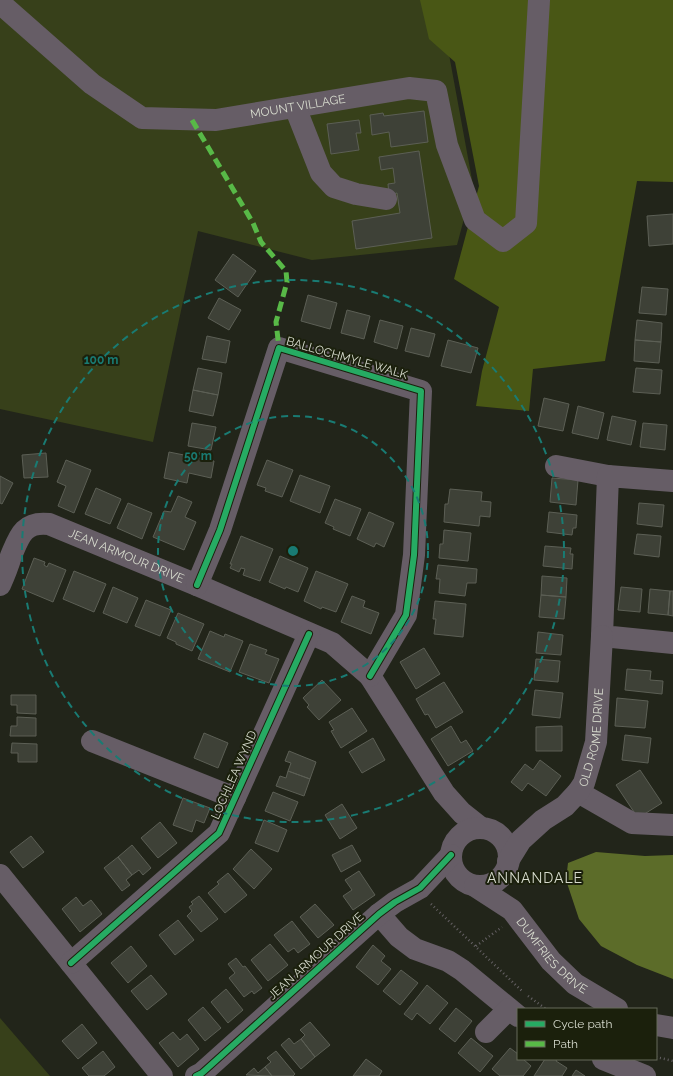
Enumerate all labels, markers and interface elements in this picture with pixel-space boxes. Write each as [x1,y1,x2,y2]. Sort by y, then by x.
street label: MOUNT VILLAGE [249,92,346,121]
street label: BALLOCHMYLE WALK [285,334,410,382]
text: 100 m [84,353,118,367]
text: 50 m [184,449,212,463]
street label: JEAN ARMOUR DRIVE [67,526,186,586]
centre of rings [286,544,300,558]
street label: OLD ROME DRIVE [576,688,606,788]
street label: LOCHLEA WYND [208,728,260,822]
district label: ANNANDALE [487,870,583,886]
street label: JEAN ARMOUR DRIVE [265,910,367,1002]
street label: DUMFRIES DRIVE [513,915,590,997]
legend [517,1008,657,1060]
text: Cycle path [553,1017,612,1031]
text: Path [553,1037,578,1051]

